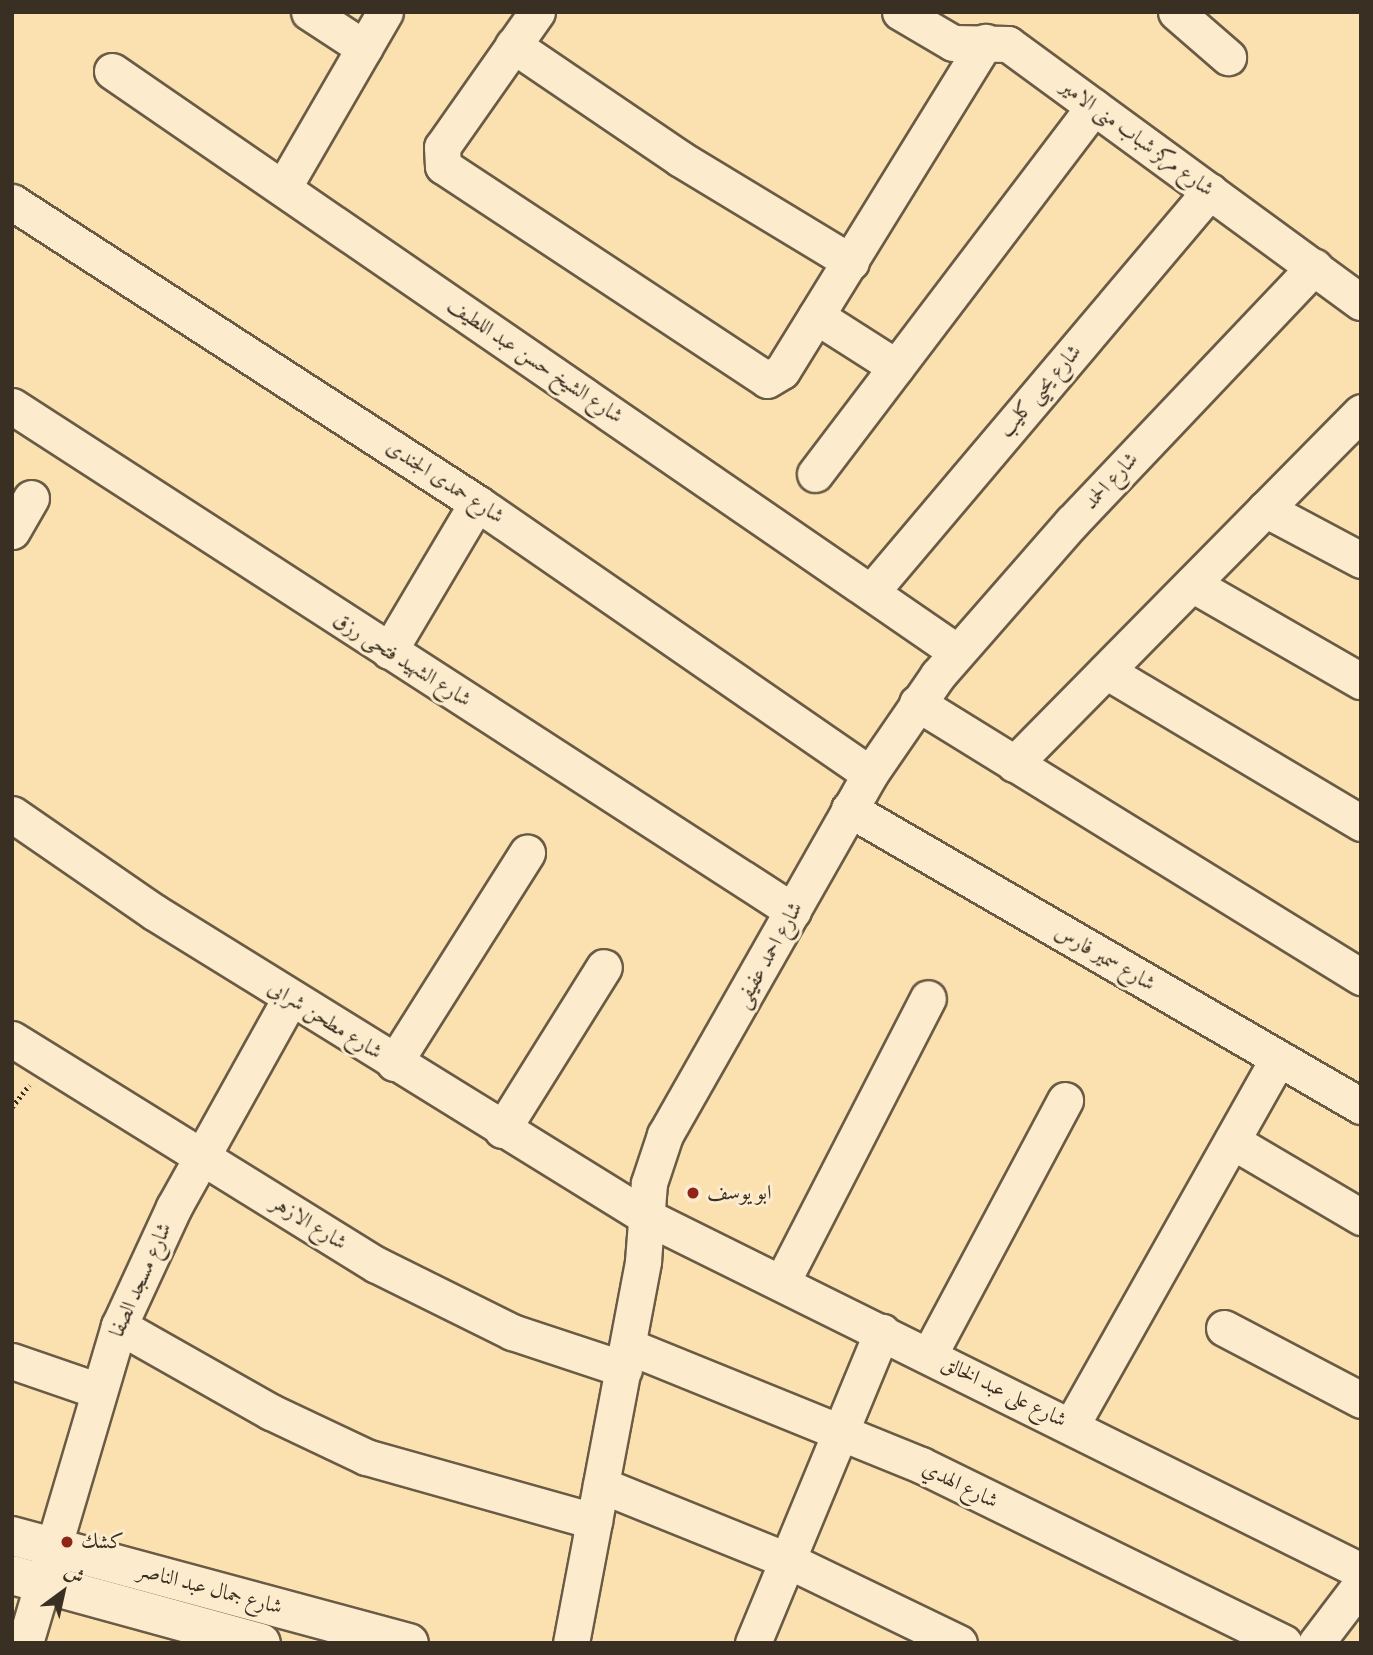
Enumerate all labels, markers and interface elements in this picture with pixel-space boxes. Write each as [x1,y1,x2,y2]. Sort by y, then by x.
street label: شارع مركز شباب منى الامير [1055,74,1219,202]
street label: شارع الشيخ حسن عبد اللطيف [442,293,628,429]
street label: شارع يحيى كليب [993,340,1087,442]
street label: شارع حمدى الجندى [381,435,509,529]
street label: شارع الحمد [1078,447,1144,515]
street label: شارع الشهيد فتحى رزق [328,607,476,713]
street label: شارع احمد عفيفى [730,898,808,1012]
street label: شارع سمير فارس [1050,919,1160,997]
street label: شارع مطحن شرابى [263,975,387,1065]
place label: ابو يوسف [707,1180,771,1206]
marker: ابو يوسف [685,1185,701,1201]
street label: شارع الازهر [267,1190,351,1256]
street label: شارع مسجد الصفا [105,1219,177,1341]
street label: شارع على عبد الخالق [937,1351,1071,1433]
street label: شارع الهدي [918,1456,1002,1514]
place label: كشك [81,1529,124,1555]
marker: كشك [59,1534,75,1550]
north arrow [28,1557,98,1627]
street label: شارع جمال عبد الناصر [135,1558,285,1620]
text: ش [60,1559,89,1590]

